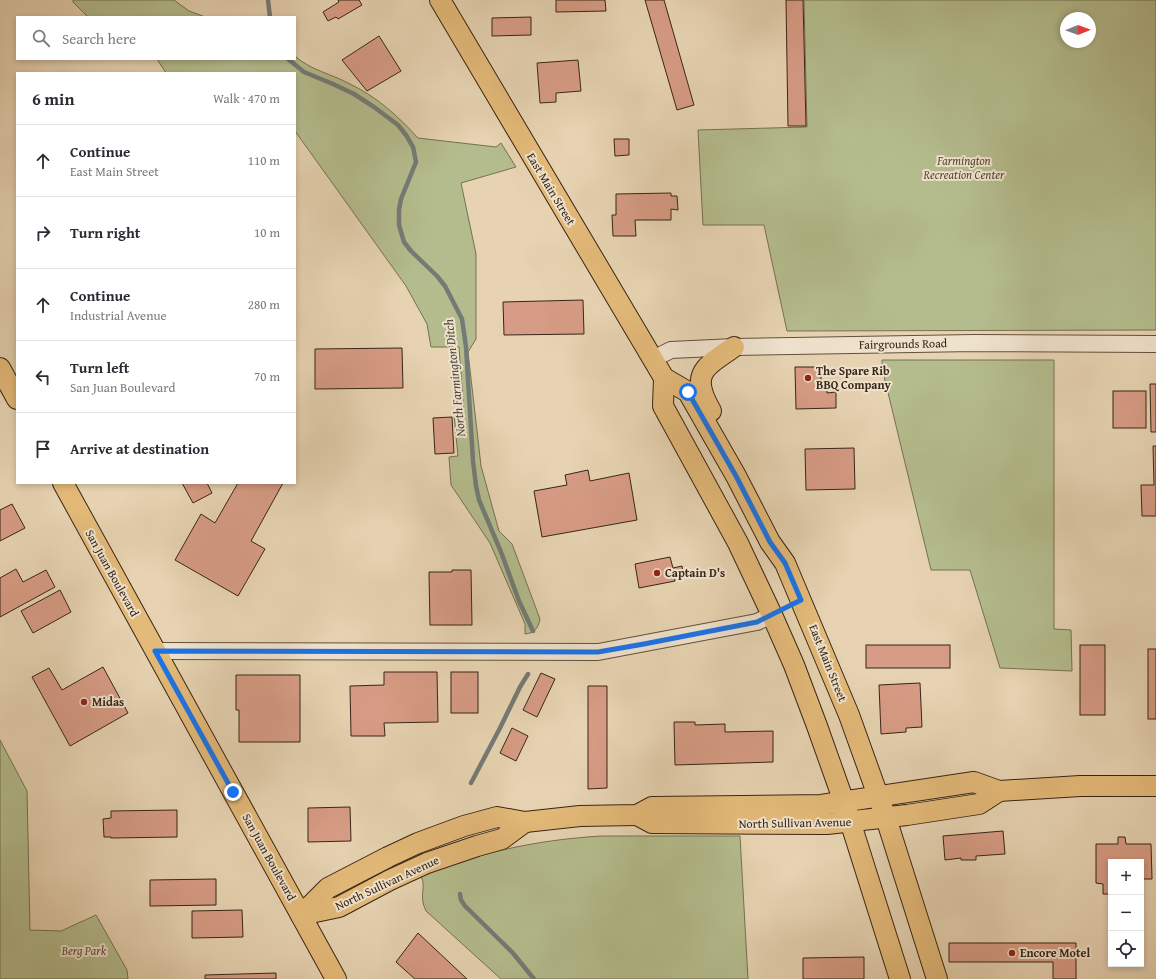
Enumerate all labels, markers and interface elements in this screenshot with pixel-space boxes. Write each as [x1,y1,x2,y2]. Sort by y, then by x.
north arrow [1060,12,1096,48]
search box [16,16,296,60]
icon: search [30,27,52,49]
text: Search here [62,28,136,49]
text: 6 min [32,86,74,111]
text: Walk · 470 m [213,89,280,108]
text: Continue [70,141,131,162]
street label: East Main Street [523,149,580,229]
icon: ahead [32,150,54,172]
text: 110 m [248,151,280,170]
park label: Farmington Recreation Center [922,152,1005,183]
text: East Main Street [70,162,159,181]
icon: right [32,222,54,244]
text: Turn right [70,222,141,243]
text: 10 m [254,223,280,242]
text: Continue [70,285,131,306]
icon: ahead [32,294,54,316]
text: 280 m [248,295,280,314]
text: Industrial Avenue [70,306,167,325]
water label: North Farmington Ditch [439,318,470,438]
street label: Fairgrounds Road [859,334,948,353]
text: Turn left [70,357,129,378]
place label: The Spare Rib BBQ Company [816,362,892,393]
icon: left [32,366,54,388]
text: 70 m [254,367,280,386]
marker: The Spare Rib BBQ Company [803,373,813,383]
text: San Juan Boulevard [70,378,175,397]
route start [679,383,697,401]
icon: arrive [32,438,54,460]
text: Arrive at destination [70,438,209,459]
street label: San Juan Boulevard [81,526,144,620]
place label: Captain D's [665,564,725,581]
marker: Captain D's [652,568,662,578]
street label: East Main Street [805,622,852,705]
place label: Midas [92,693,124,710]
marker: Midas [79,697,89,707]
route end [224,783,242,801]
street label: San Juan Boulevard [238,810,301,904]
street label: North Sullivan Avenue [739,813,852,832]
street label: North Sullivan Avenue [332,851,442,914]
map controls [1108,859,1144,967]
button: + [1108,859,1144,895]
button: − [1108,895,1144,931]
button: locate [1108,931,1144,967]
park label: Berg Park [61,942,107,959]
place label: Encore Motel [1020,944,1090,961]
marker: Encore Motel [1007,948,1017,958]

